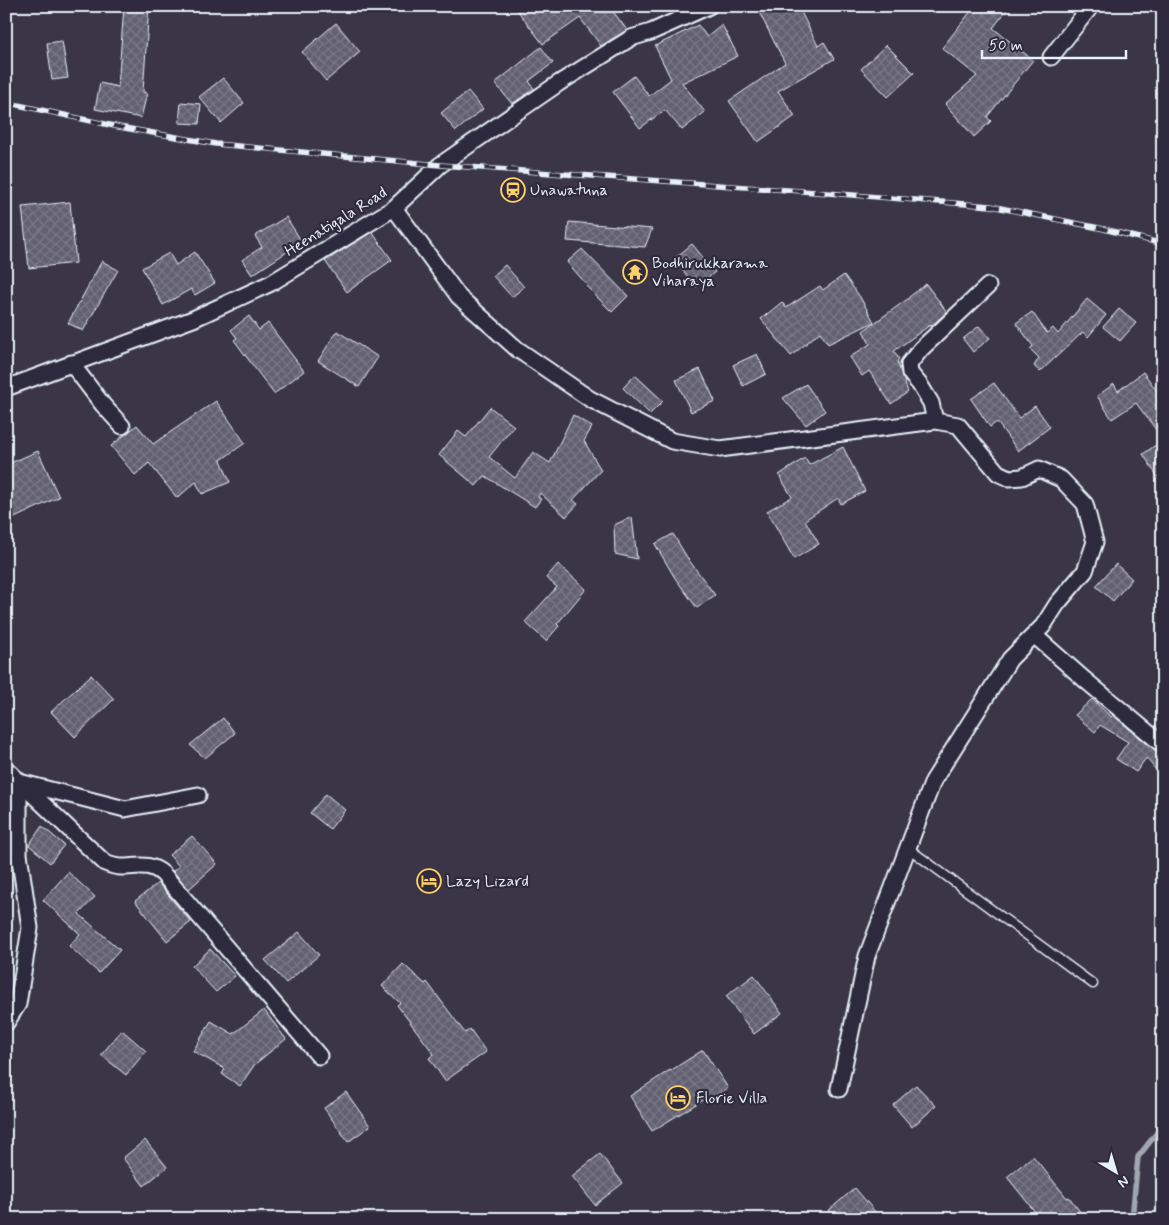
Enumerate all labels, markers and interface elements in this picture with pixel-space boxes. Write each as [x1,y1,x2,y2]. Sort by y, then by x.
scale bar [982,28,1125,60]
text: 50 m [989,36,1023,56]
station icon: Unawatuna [500,177,526,203]
place label: Unawatuna [530,180,608,201]
street label: Heenatigala Road [281,182,391,262]
place label: Bodhirukkarama Viharaya [652,253,768,292]
temple icon: Bodhirukkarama Viharaya [622,259,648,285]
hotel icon: Lazy Lizard [416,868,442,894]
place label: Lazy Lizard [446,871,529,892]
hotel icon: Florie Villa [665,1085,691,1111]
place label: Florie Villa [696,1088,767,1109]
north arrow [1092,1148,1142,1198]
text: N [1114,1171,1133,1191]

